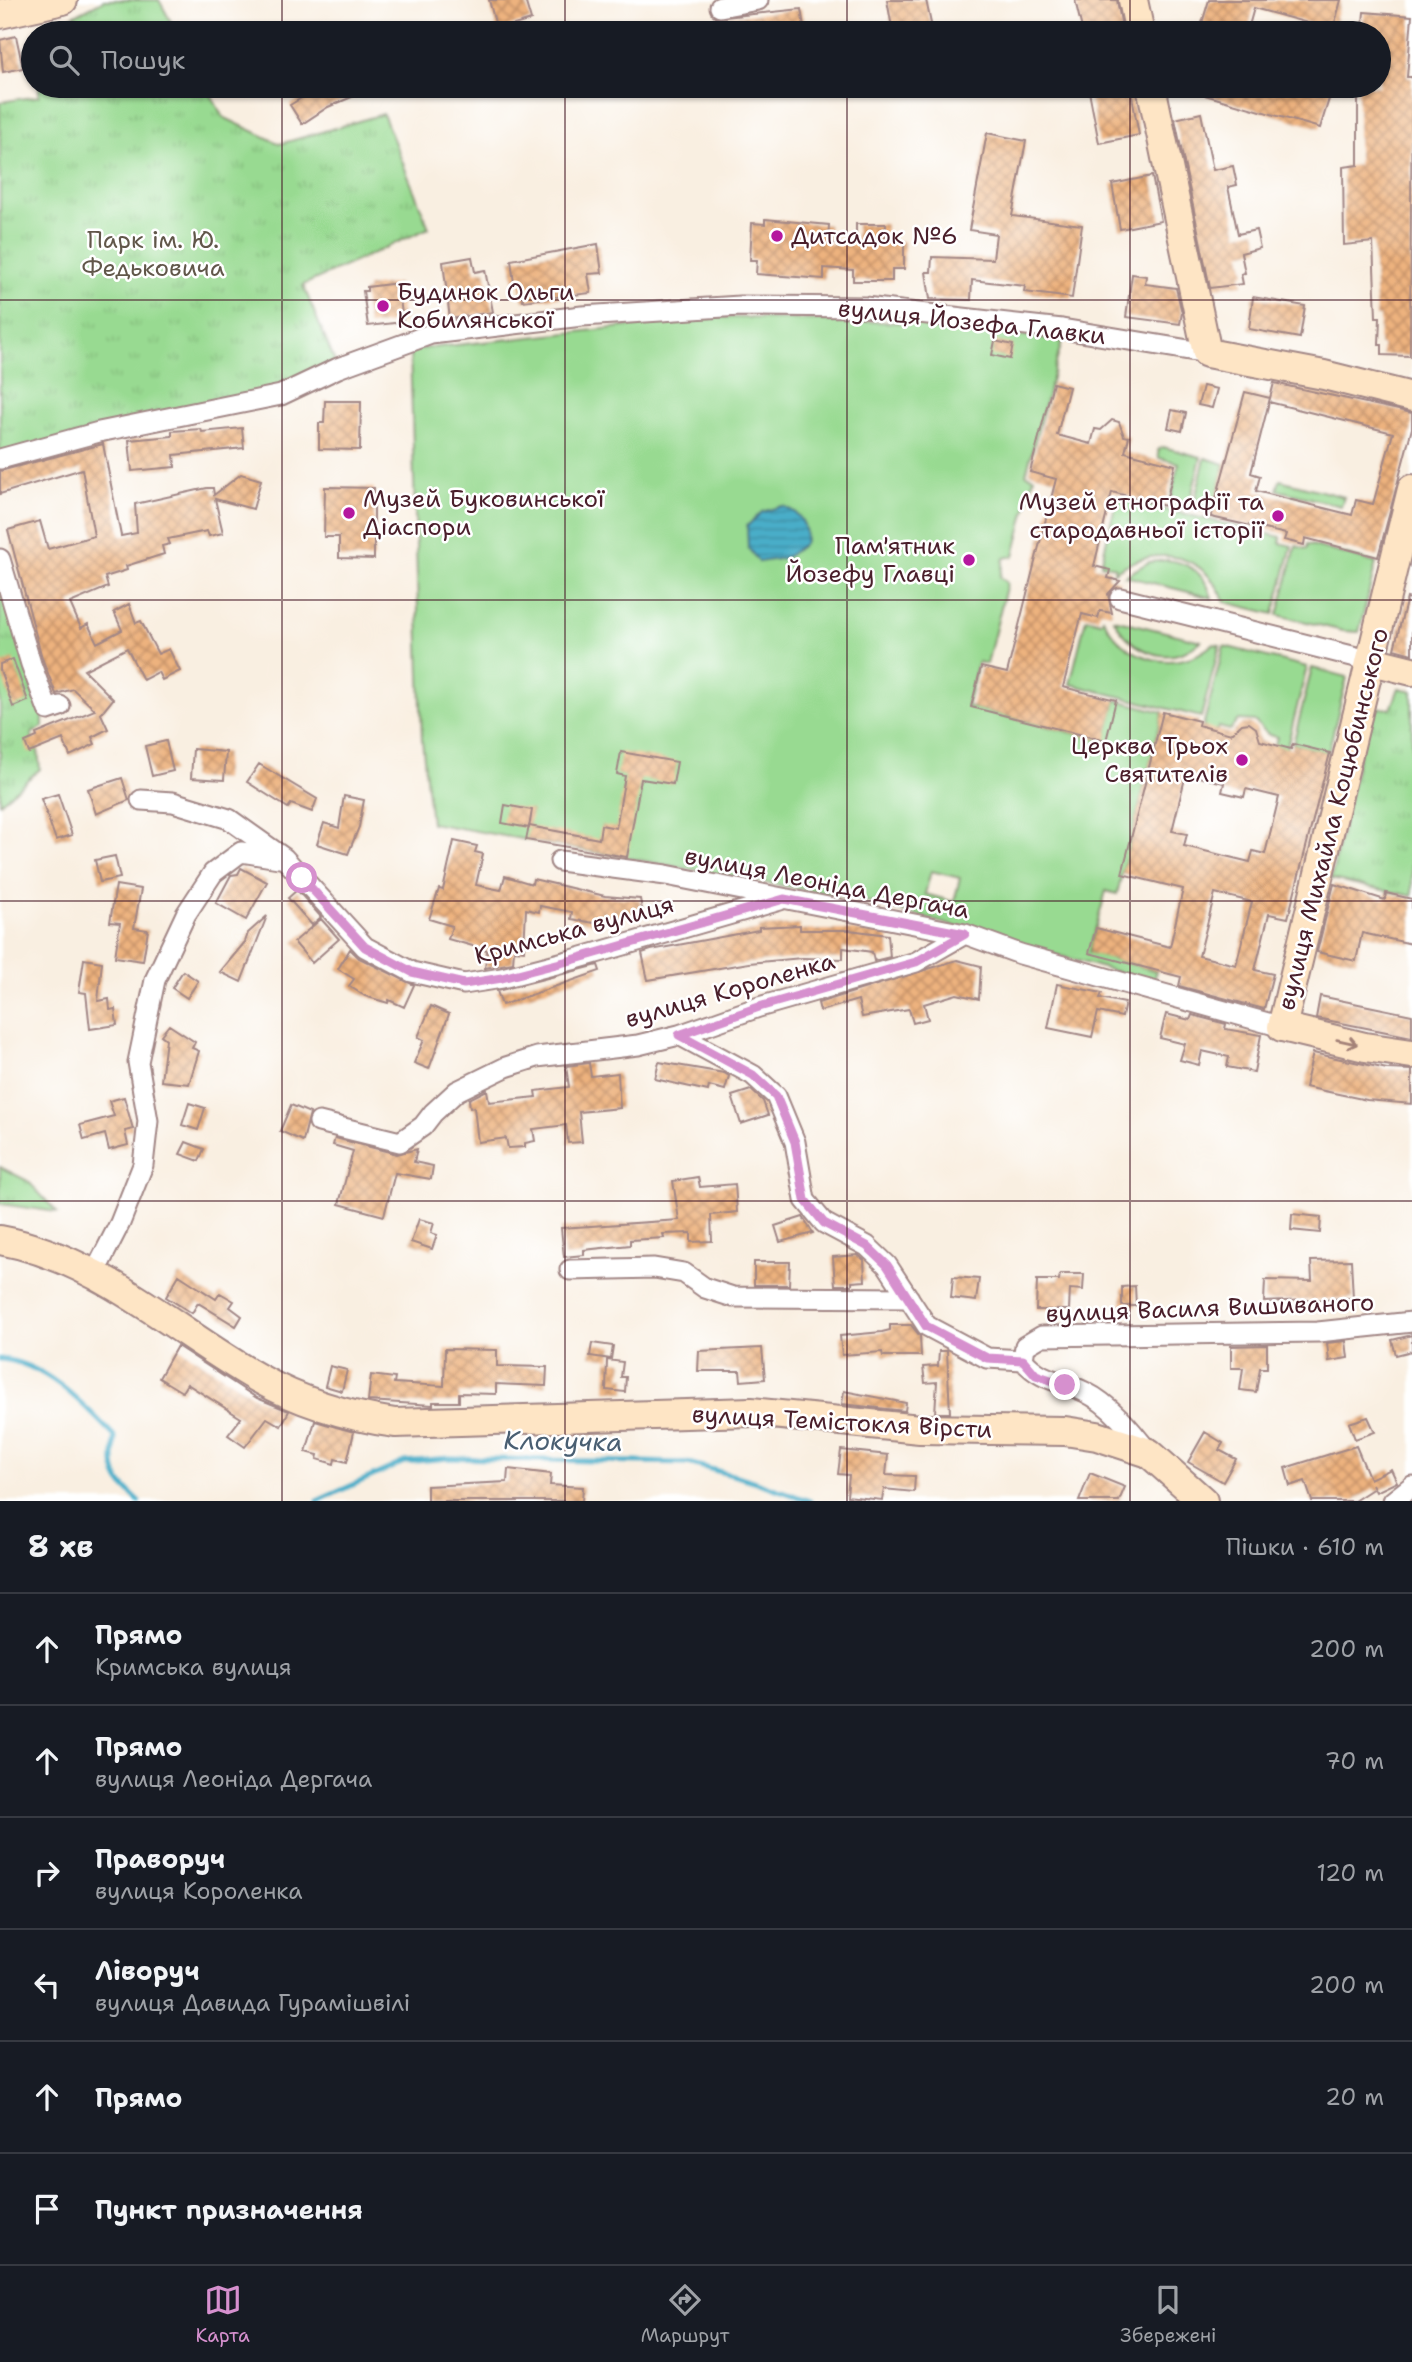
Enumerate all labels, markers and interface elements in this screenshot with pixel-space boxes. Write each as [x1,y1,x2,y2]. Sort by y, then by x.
search box [21,21,1391,98]
icon: search [45,41,83,79]
text: Пошук [101,42,185,77]
place label: Дитсадок №6 [791,220,958,252]
park label: Парк ім. Ю. Федьковича [81,224,225,284]
marker: Дитсадок №6 [769,228,785,244]
place label: Будинок Ольги Кобилянської [397,276,574,336]
street label: вулиця Йозефа Главки [837,292,1107,352]
marker: Будинок Ольги Кобилянської [375,298,391,314]
place label: Музей Буковинської Діаспори [363,483,606,543]
place label: Музей етнографії та стародавньої історії [1019,486,1265,546]
marker: Музей Буковинської Діаспори [341,505,357,521]
marker: Музей етнографії та стародавньої історії [1270,508,1286,524]
place label: Пам'ятник Йозефу Главці [786,530,955,590]
marker: Пам'ятник Йозефу Главці [961,552,977,568]
street label: вулиця Михайла Коцюбинського [1270,625,1396,1013]
place label: Церква Трьох Святителів [1071,730,1228,790]
marker: Церква Трьох Святителів [1234,752,1250,768]
street label: вулиця Леоніда Дергача [682,840,972,926]
route start [286,862,317,893]
street label: Кримська вулиця [471,888,677,972]
street label: вулиця Короленка [621,945,839,1035]
one-way arrow [1335,1036,1358,1050]
street label: вулиця Василя Вишиваного [1045,1286,1375,1330]
route end [1049,1369,1080,1400]
street label: вулиця Темістокля Вірсти [691,1398,993,1446]
water label: Клокучка [503,1422,623,1459]
text: 8 хв [28,1526,93,1567]
text: Пішки · 610 m [1226,1532,1384,1562]
text: Прямо [95,1617,183,1652]
icon: ahead [28,1630,66,1668]
text: 200 m [1309,1634,1384,1664]
text: Кримська вулиця [95,1652,292,1682]
text: Прямо [95,1729,183,1764]
icon: ahead [28,1742,66,1780]
text: 70 m [1325,1746,1384,1776]
text: вулиця Леоніда Дергача [95,1764,372,1794]
text: Праворуч [95,1841,225,1876]
icon: right [28,1854,66,1892]
text: 120 m [1316,1858,1384,1888]
text: вулиця Короленка [95,1876,303,1906]
text: Ліворуч [95,1953,200,1988]
icon: left [28,1966,66,2004]
text: 200 m [1309,1970,1384,2000]
text: вулиця Давида Гурамішвілі [95,1988,410,2018]
icon: ahead [28,2078,66,2116]
text: Прямо [95,2080,183,2115]
text: 20 m [1325,2082,1384,2112]
icon: arrive [28,2190,66,2228]
text: Пункт призначення [95,2192,363,2227]
tab: Карта [195,2281,250,2348]
tab: Маршрут [641,2281,729,2348]
tab: Збережені [1120,2281,1217,2348]

